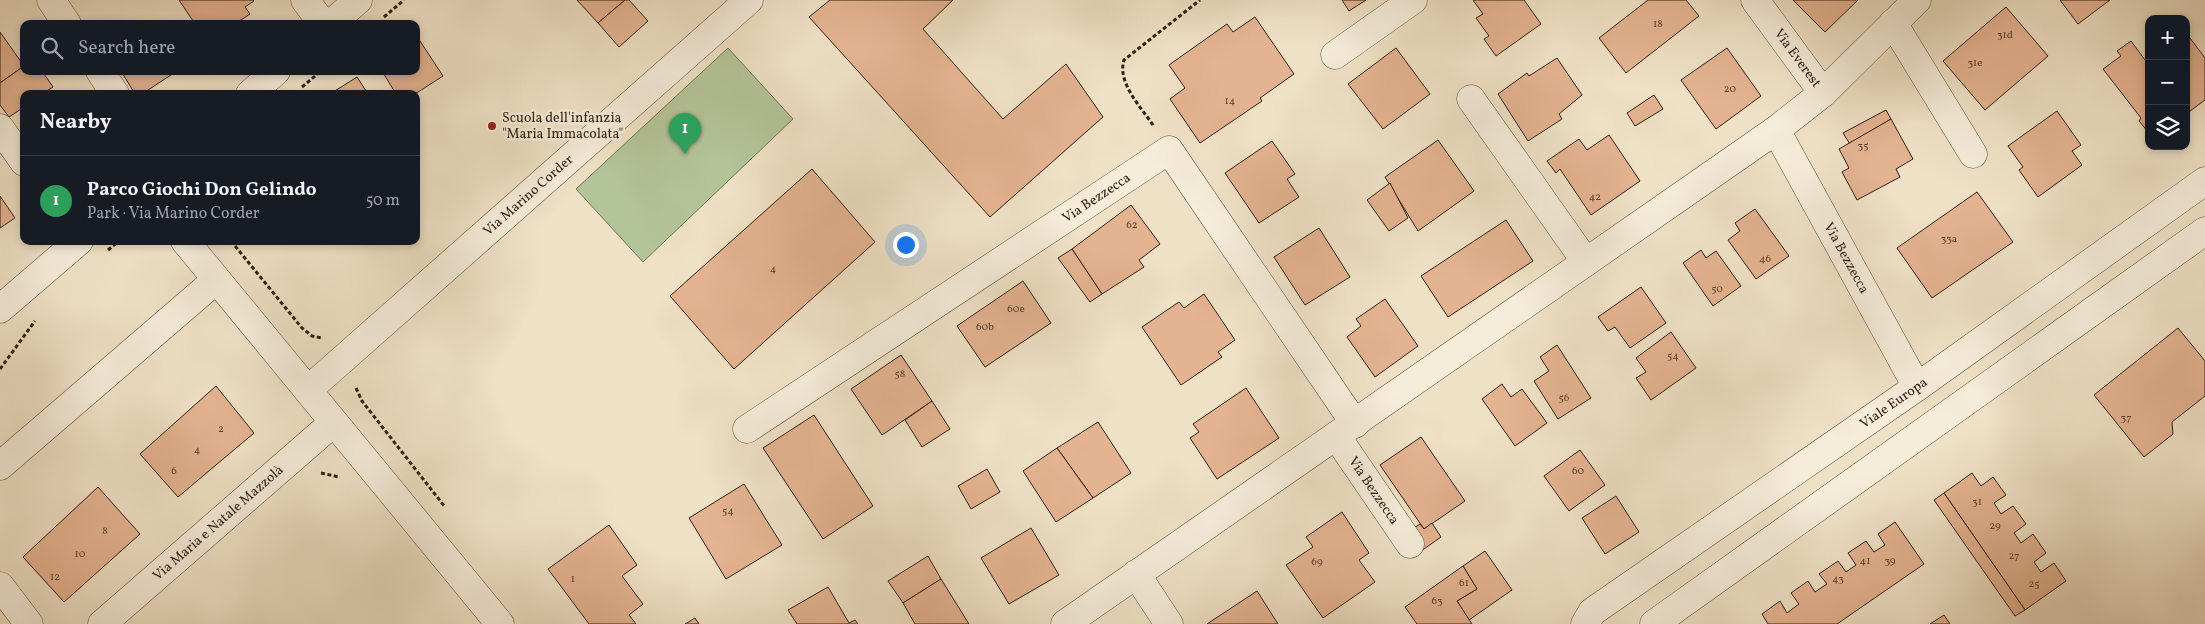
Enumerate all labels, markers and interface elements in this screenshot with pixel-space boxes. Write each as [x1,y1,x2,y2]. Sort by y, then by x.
map controls [2145,15,2190,150]
button: + [2145,15,2190,60]
house number: 18 [1653,17,1663,32]
search box [20,20,420,75]
street label: Via Everest [1770,25,1825,92]
house number: 31d [1997,28,2013,43]
icon: search [38,34,66,62]
text: Search here [78,35,175,61]
house number: 31e [1967,56,1983,71]
button: − [2145,60,2190,105]
house number: 20 [1724,82,1737,97]
house number: 14 [1225,94,1236,109]
button: layers [2145,105,2190,150]
text: Nearby [40,108,111,137]
place label: Scuola dell'infanzia "Maria Immacolata" [502,109,623,144]
pin: 1 [669,113,701,154]
marker: Scuola dell'infanzia "Maria Immacolata" [486,120,498,132]
house number: 35 [1858,139,1868,154]
street label: Via Marino Corder [479,150,578,240]
street label: Via Bezzecca [1059,168,1135,227]
text: Parco Giochi Don Gelindo [87,177,317,203]
text: 1 [53,190,59,212]
text: 50 m [366,190,400,212]
house number: 42 [1589,190,1601,205]
text: Park · Via Marino Corder [87,203,260,225]
house number: 62 [1126,218,1138,233]
street label: Via Bezzecca [1819,219,1873,297]
your location [893,232,919,258]
house number: 33a [1941,232,1958,247]
house number: 46 [1759,252,1771,267]
house number: 4 [770,262,777,277]
house number: 50 [1711,282,1723,297]
house number: 60e [1007,302,1025,317]
house number: 60b [976,320,994,335]
house number: 54 [1667,349,1679,364]
house number: 58 [895,367,906,382]
street label: Viale Europa [1856,373,1932,433]
house number: 56 [1559,391,1570,406]
house number: 37 [2121,411,2131,426]
house number: 2 [218,422,224,437]
house number: 4 [194,443,201,458]
street label: Via Bezzecca [1344,453,1404,528]
street label: Via Maria e Natale Mazzolà [149,461,288,585]
house number: 6 [171,464,177,479]
house number: 60 [1572,464,1584,479]
house number: 31 [1972,495,1982,510]
house number: 54 [722,504,734,519]
house number: 29 [1989,519,2001,534]
house number: 8 [102,524,108,539]
house number: 10 [75,547,86,562]
house number: 27 [2009,549,2019,564]
house number: 41 [1860,554,1870,569]
house number: 39 [1884,554,1896,569]
house number: 69 [1311,555,1323,570]
house number: 12 [50,570,60,585]
house number: 1 [571,572,575,587]
house number: 43 [1832,572,1844,587]
house number: 61 [1459,576,1469,591]
house number: 25 [2028,577,2040,592]
house number: 63 [1431,594,1443,609]

